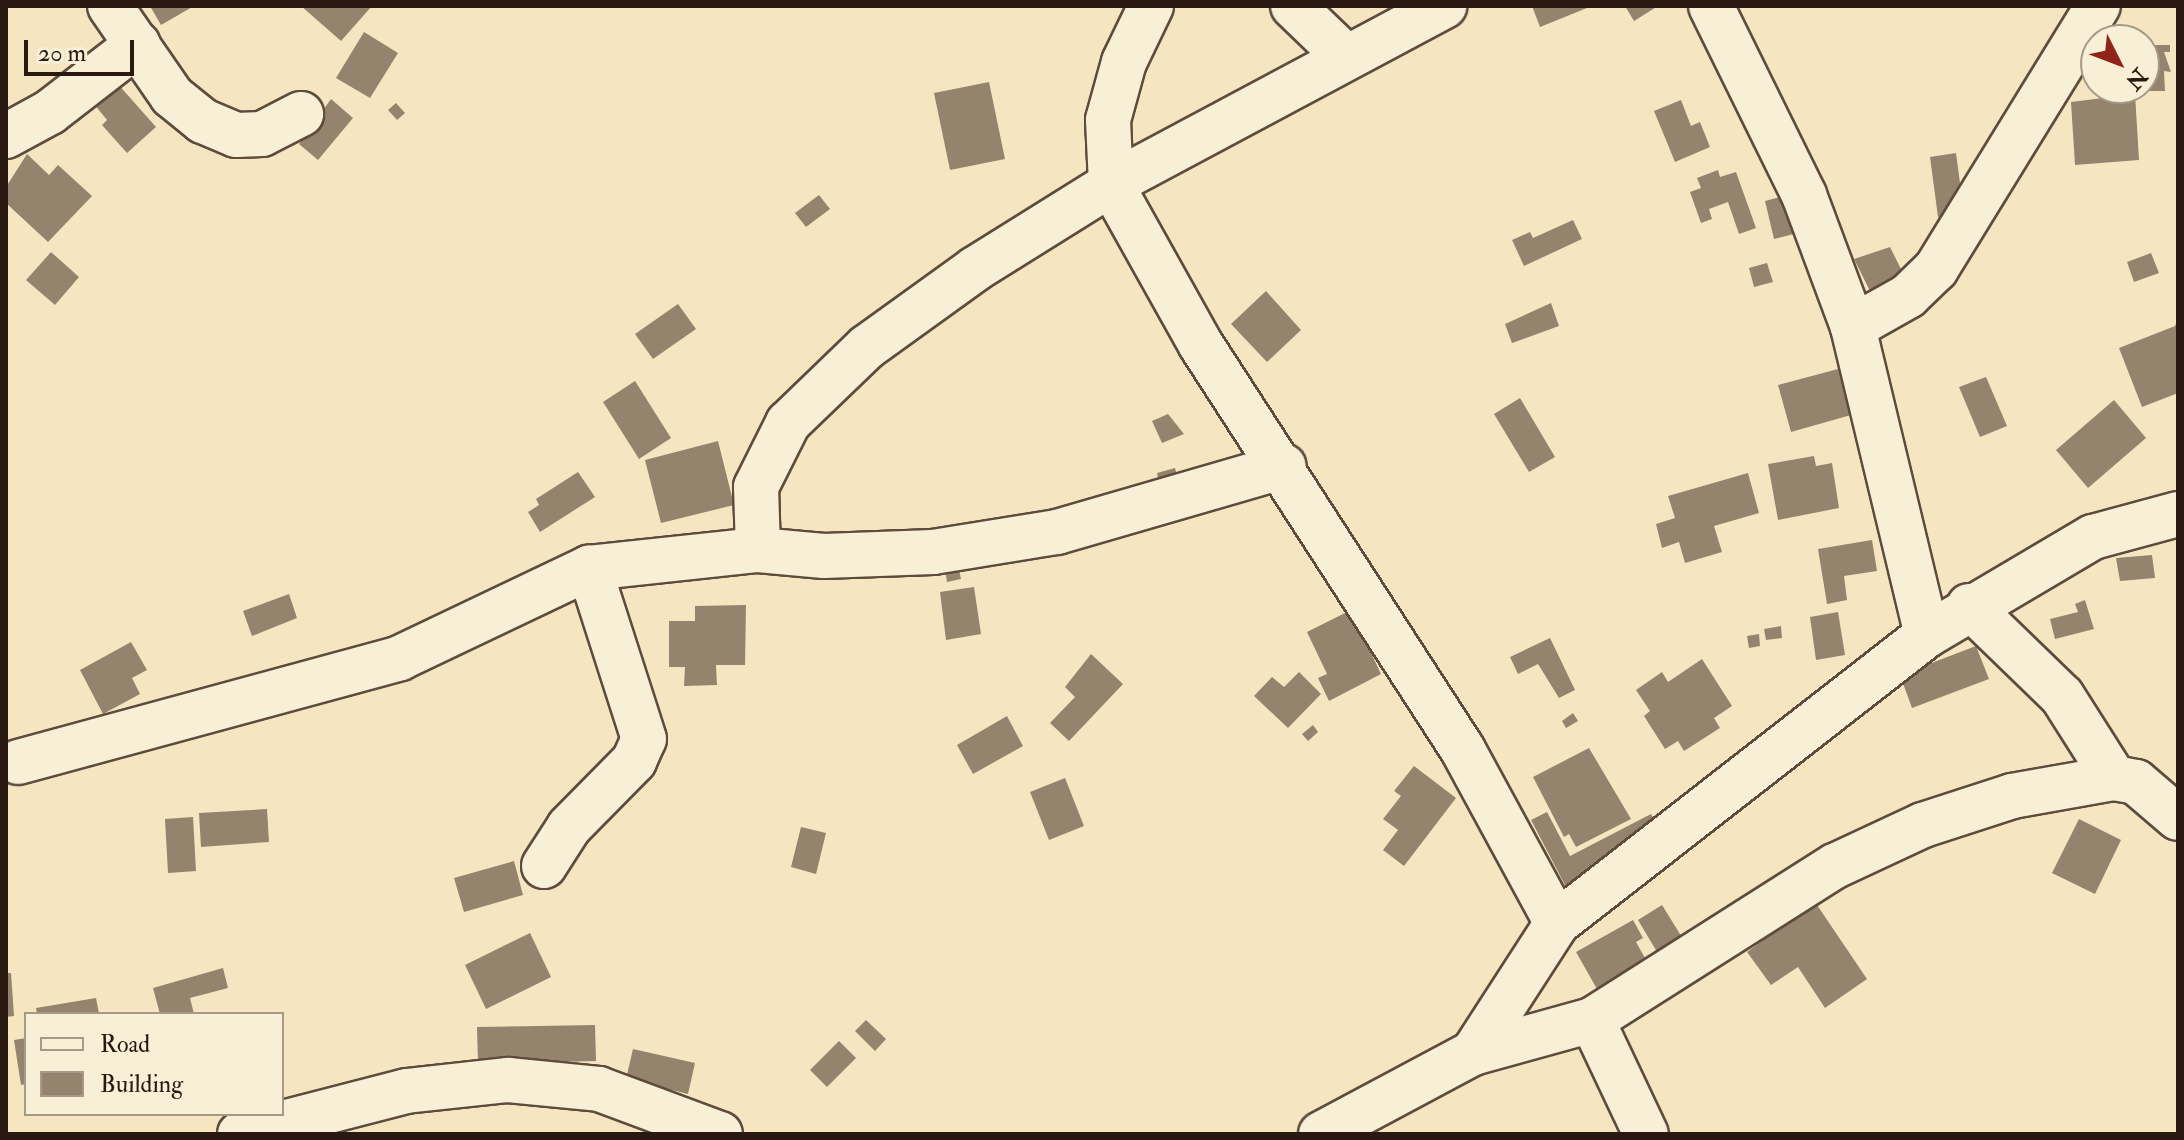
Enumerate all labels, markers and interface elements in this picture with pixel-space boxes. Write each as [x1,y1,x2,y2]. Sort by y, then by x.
scale bar [28,24,138,74]
north arrow [2080,24,2160,104]
text: 20 m [38,38,86,69]
text: N [2119,62,2153,95]
legend [24,1012,284,1116]
text: Road [100,1029,150,1060]
text: Building [100,1069,183,1100]

